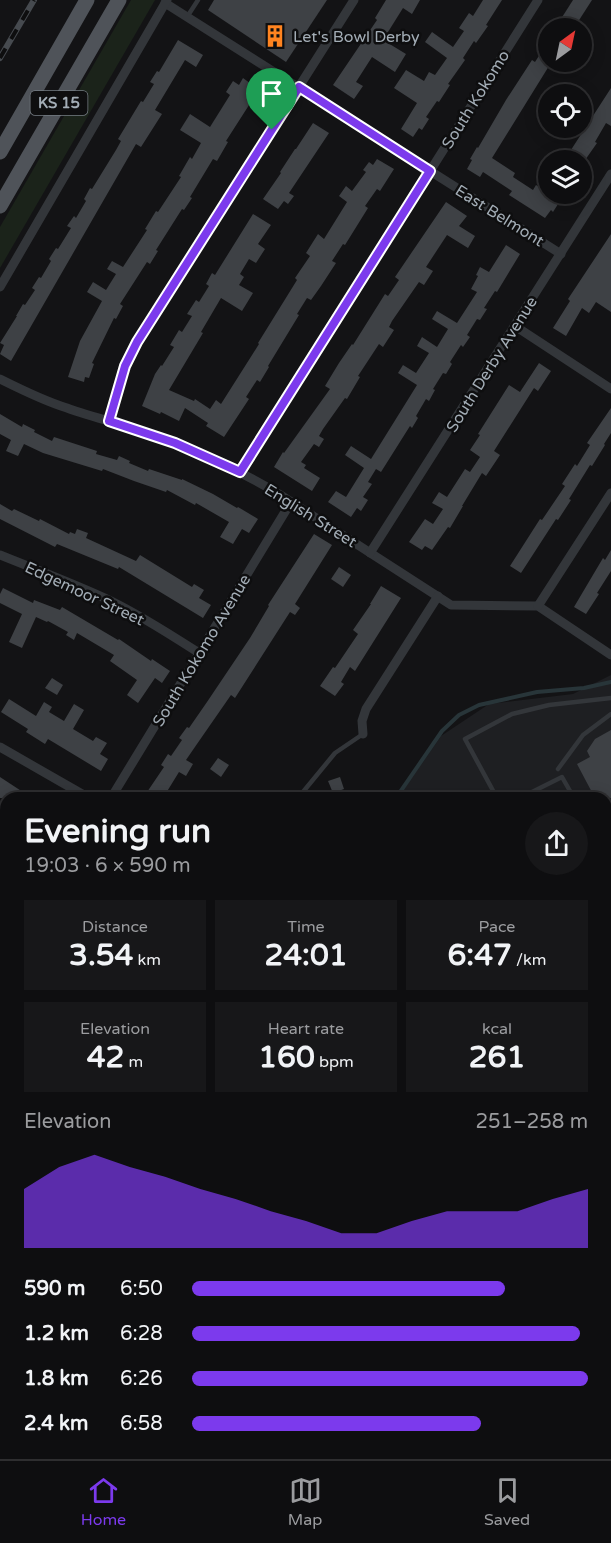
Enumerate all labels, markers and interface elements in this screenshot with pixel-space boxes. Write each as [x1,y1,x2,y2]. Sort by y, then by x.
north arrow [538,18,592,72]
map controls [538,18,592,204]
building icon: Let's Bowl Derby [262,23,288,49]
place label: Let's Bowl Derby [293,27,420,47]
street label: South Kokomo [438,47,514,153]
pin [246,68,297,130]
icon: arrive [255,77,288,110]
button: locate [538,84,592,138]
road number: KS 15 [31,91,88,115]
button: layers [538,150,592,204]
street label: East Belmont [451,181,548,251]
street label: South Derby Avenue [442,293,542,436]
street label: English Street [261,479,360,552]
street label: Edgemoor Street [22,557,147,630]
street label: South Kokomo Avenue [148,571,255,730]
text: Evening run [24,812,211,851]
button: share [525,812,588,875]
text: 19:03 · 6 × 590 m [24,854,191,878]
text: Distance [82,917,148,937]
text: Time [287,917,325,937]
text: Pace [479,917,515,937]
text: 3.54 [69,937,133,974]
text: 24:01 [264,937,348,974]
text: 6:47 [448,937,512,974]
text: km [133,950,161,970]
text: /km [512,950,546,970]
text: Elevation [80,1019,150,1039]
text: Heart rate [268,1019,344,1039]
text: kcal [482,1019,512,1039]
text: 42 [87,1039,124,1076]
text: 160 [258,1039,315,1076]
text: 261 [469,1039,525,1076]
text: m [124,1052,143,1072]
text: bpm [315,1052,354,1072]
text: Elevation [24,1110,111,1134]
text: 251–258 m [475,1110,588,1134]
text: 590 m [24,1277,85,1301]
text: 6:50 [120,1277,163,1301]
text: 1.2 km [24,1322,89,1346]
text: 6:28 [120,1322,163,1346]
text: 1.8 km [24,1367,89,1391]
text: 6:26 [120,1367,163,1391]
text: 2.4 km [24,1412,88,1436]
text: 6:58 [120,1412,163,1436]
tab: Home [81,1474,126,1530]
tab: Map [288,1474,322,1530]
tab: Saved [484,1474,530,1530]

